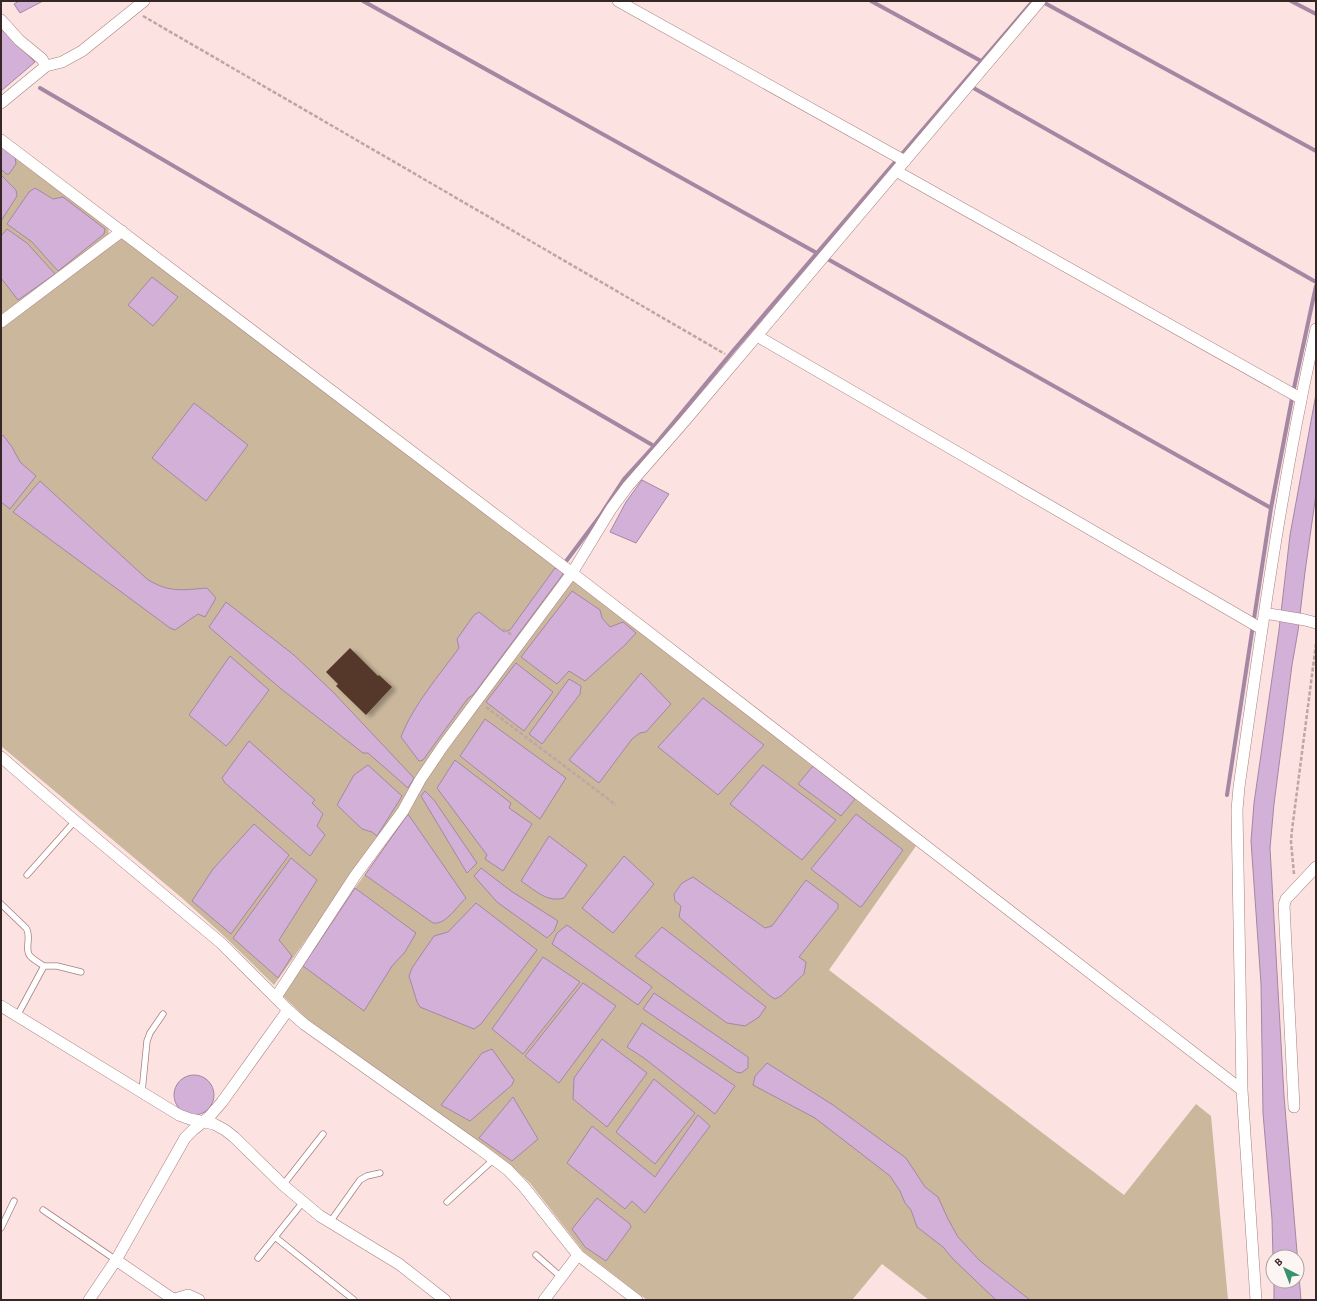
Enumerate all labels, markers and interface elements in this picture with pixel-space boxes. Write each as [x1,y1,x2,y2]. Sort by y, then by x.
north arrow [1265,1249,1305,1289]
text: B [1273,1255,1285,1268]

